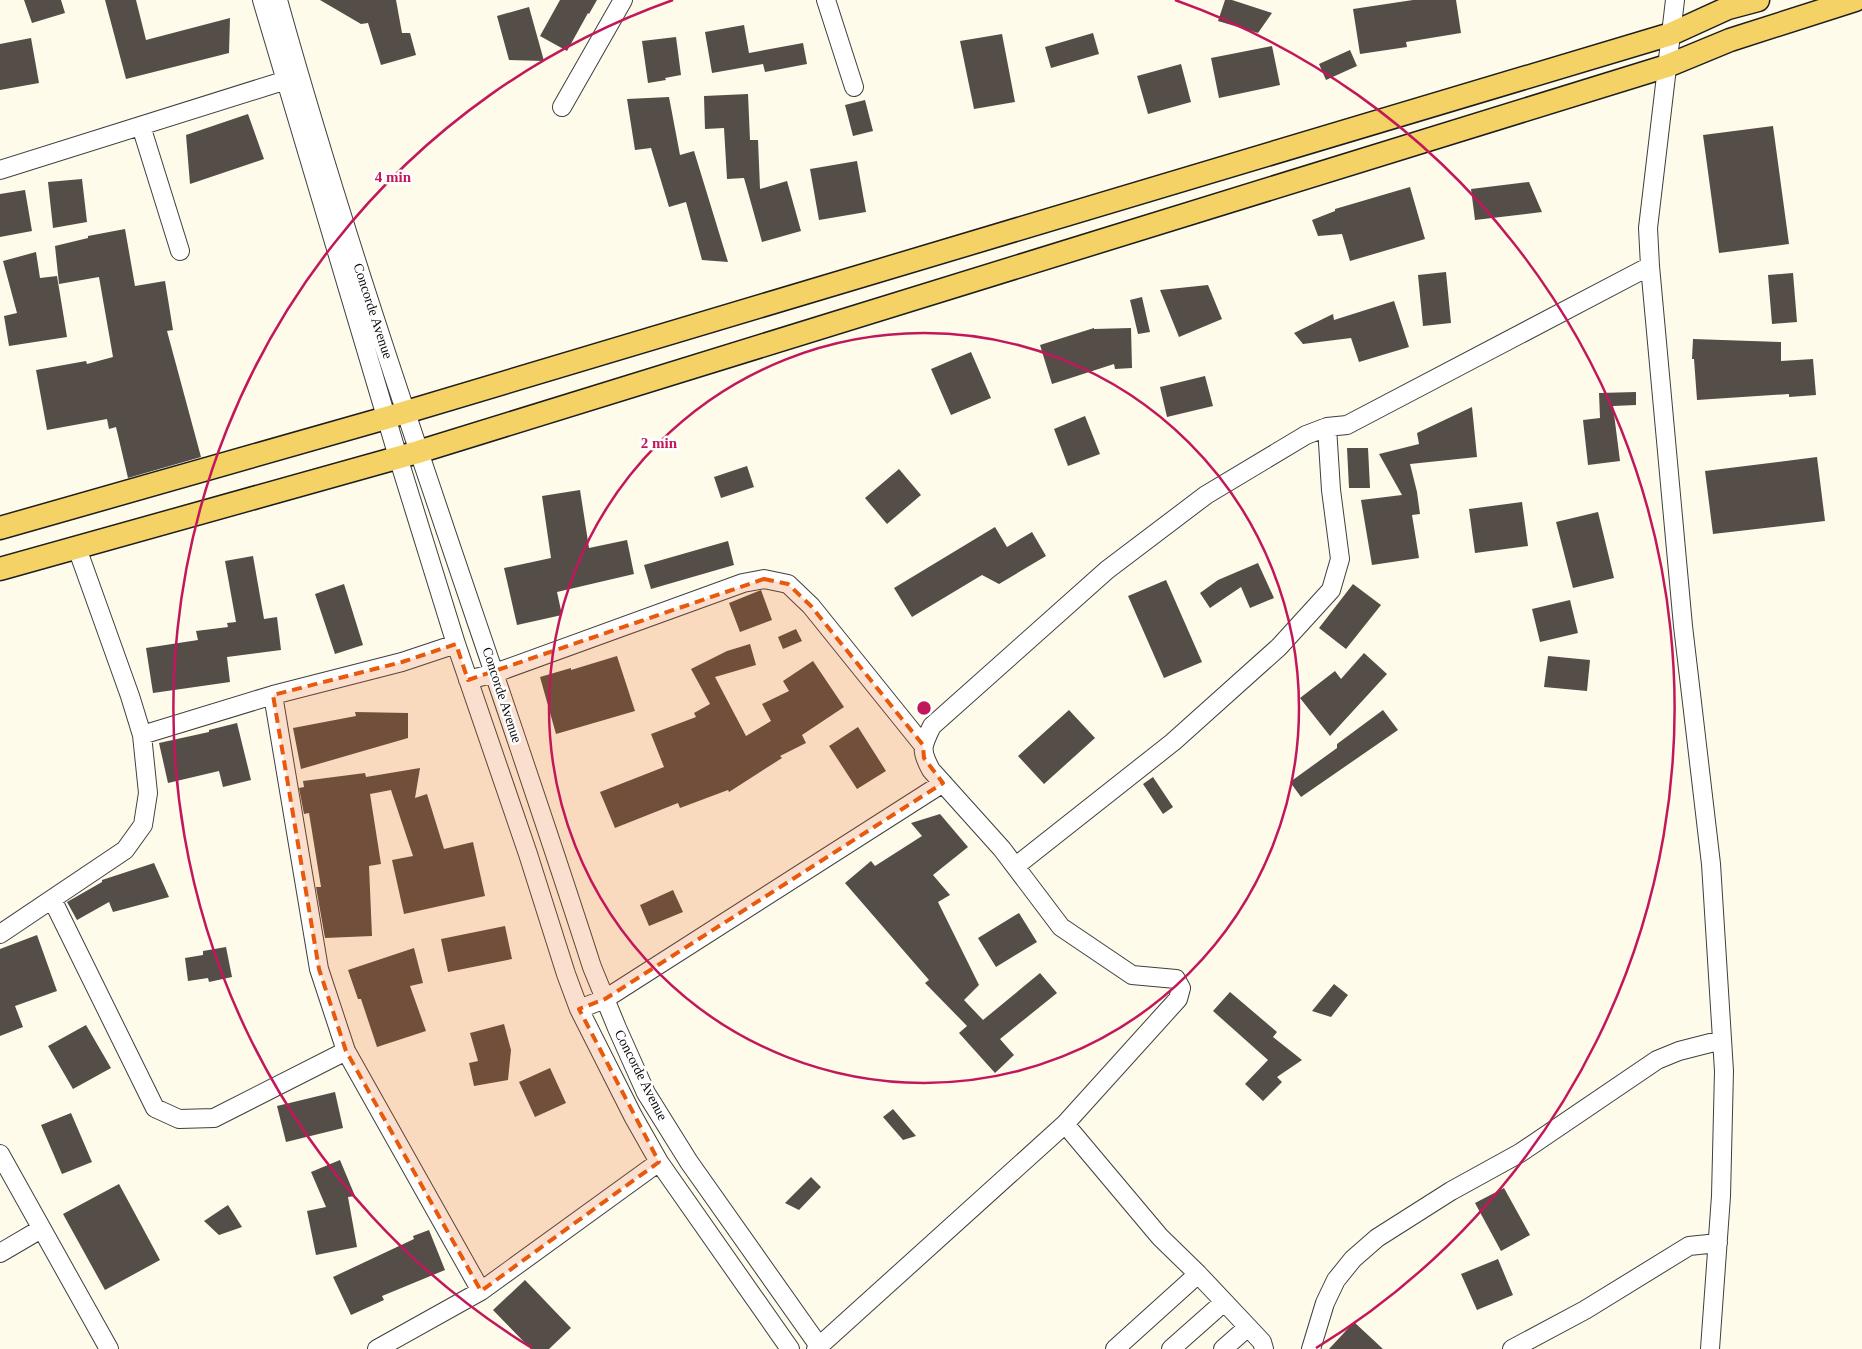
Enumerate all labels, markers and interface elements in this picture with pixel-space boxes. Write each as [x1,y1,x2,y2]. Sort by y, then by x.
text: 4 min [375,169,412,185]
street label: Concorde Avenue [350,261,396,361]
text: 2 min [641,435,678,451]
street label: Concorde Avenue [479,645,525,745]
centre of rings [915,699,933,717]
street label: Concorde Avenue [612,1027,670,1123]

